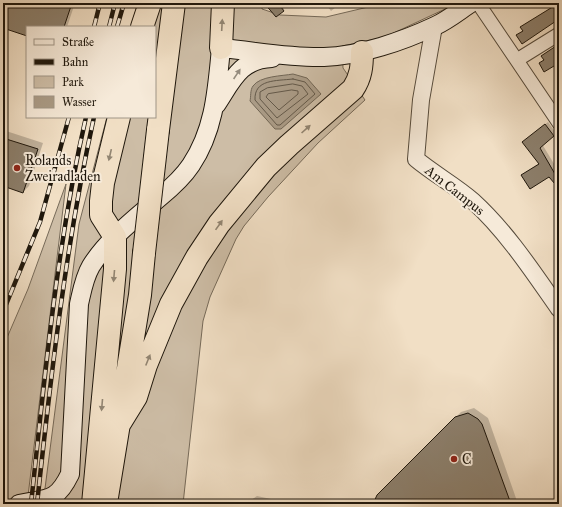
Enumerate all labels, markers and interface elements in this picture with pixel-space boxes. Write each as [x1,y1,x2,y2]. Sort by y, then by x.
one-way arrow [219,18,225,31]
legend [26,26,156,118]
text: Straße [62,35,94,49]
text: Bahn [62,55,89,69]
one-way arrow [233,69,241,80]
text: Park [62,75,84,89]
text: Wasser [62,95,97,109]
one-way arrow [301,124,311,134]
one-way arrow [106,149,112,161]
place label: Rolands Zweiradladen [25,152,101,185]
street label: Am Campus [421,161,488,219]
marker: Rolands Zweiradladen [12,163,22,173]
one-way arrow [215,220,223,230]
one-way arrow [111,270,118,282]
one-way arrow [146,353,152,365]
one-way arrow [99,399,106,411]
place label: C [462,451,472,468]
marker: C [449,454,459,464]

